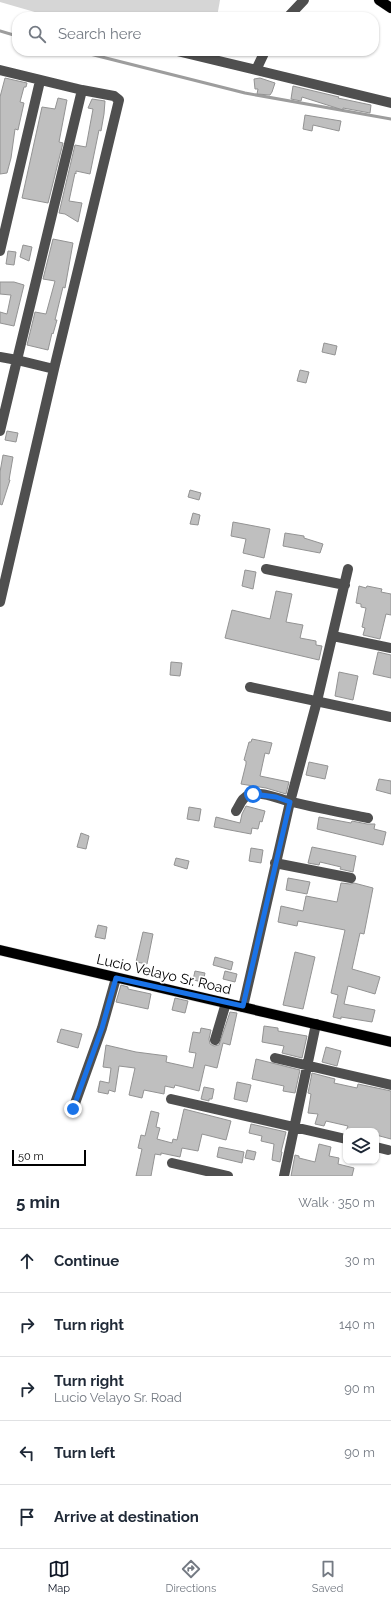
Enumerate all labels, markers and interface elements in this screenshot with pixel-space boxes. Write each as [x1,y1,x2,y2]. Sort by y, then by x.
search box [12,12,379,56]
icon: search [26,23,48,45]
text: Search here [58,25,141,43]
route start [244,785,262,803]
street label: Lucio Velayo Sr. Road [95,951,233,997]
route end [64,1100,82,1118]
map controls [343,1128,379,1164]
button: layers [343,1128,379,1164]
scale bar [12,1148,86,1167]
text: 50 m [18,1150,44,1163]
text: 5 min [16,1192,60,1212]
text: Walk · 350 m [298,1195,375,1210]
icon: ahead [16,1250,38,1272]
text: Continue [54,1252,119,1270]
text: 30 m [345,1253,375,1268]
icon: right [16,1314,38,1336]
text: Turn right [54,1316,124,1334]
text: 140 m [339,1317,375,1332]
text: Turn right [54,1372,124,1390]
icon: right [16,1378,38,1400]
text: 90 m [344,1381,375,1396]
text: Lucio Velayo Sr. Road [54,1390,182,1405]
icon: left [16,1442,38,1464]
text: Turn left [54,1444,115,1462]
text: 90 m [344,1445,375,1460]
icon: arrive [16,1506,38,1528]
text: Arrive at destination [54,1508,199,1526]
tab: Map [48,1558,70,1595]
tab: Directions [166,1558,216,1595]
tab: Saved [312,1558,343,1595]

